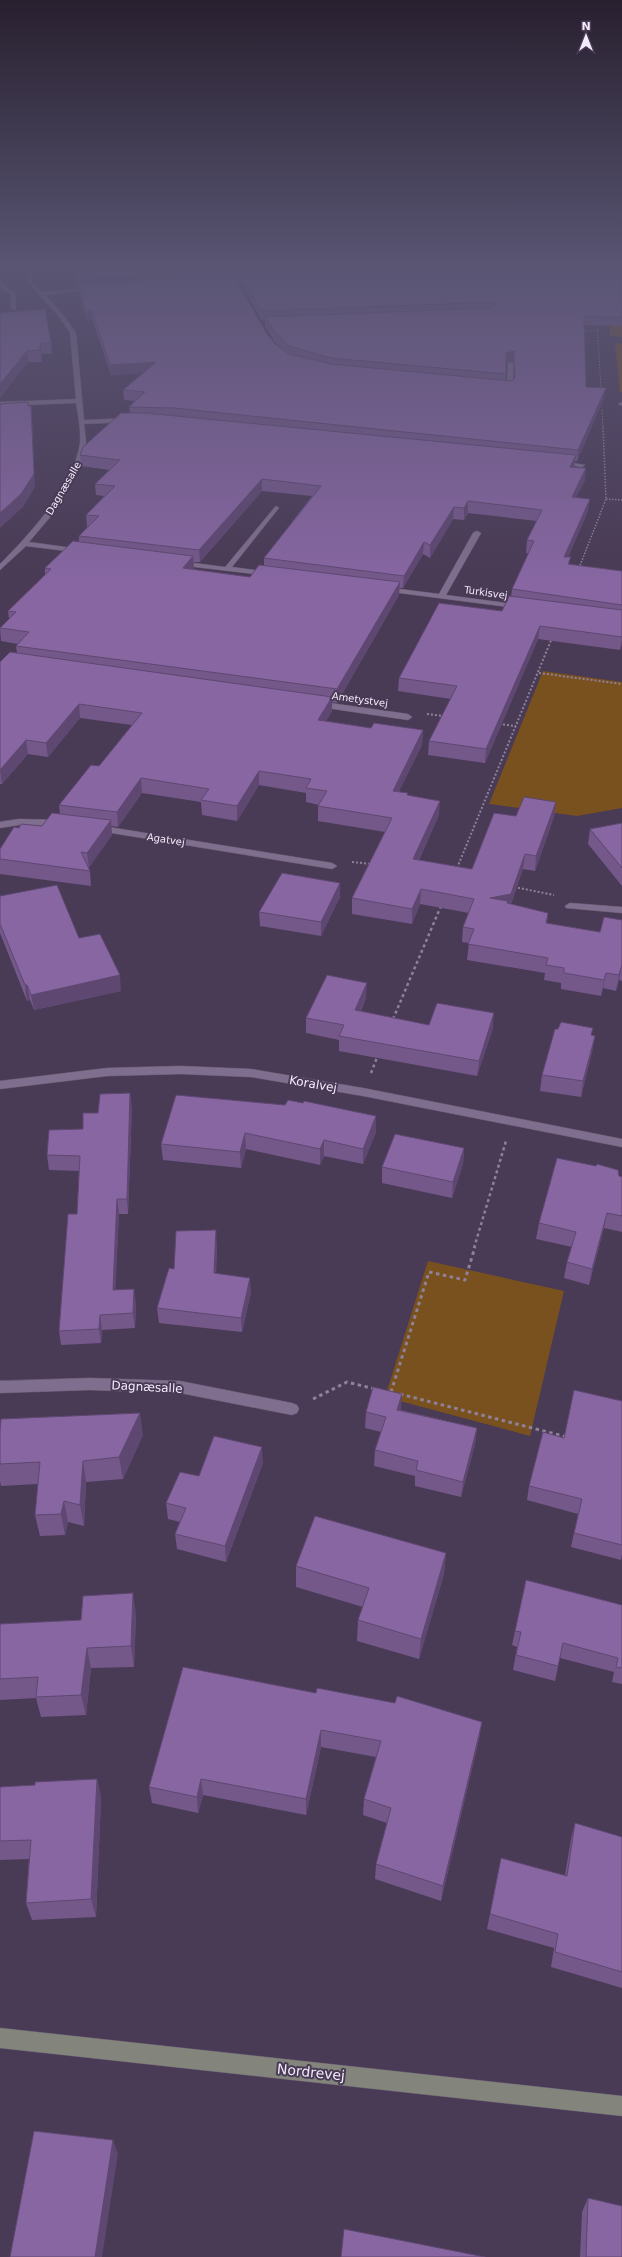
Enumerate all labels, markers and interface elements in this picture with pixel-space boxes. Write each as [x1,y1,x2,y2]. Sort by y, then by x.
north arrow [566,16,606,56]
text: N [581,20,591,33]
street label: Dagnæsalle [44,460,83,517]
street label: Turkisvej [463,584,508,601]
street label: Ametystvej [331,690,389,709]
street label: Agatvej [146,831,186,848]
street label: Koralvej [288,1073,338,1095]
street label: Dagnæsalle [111,1378,183,1396]
street label: Nordrevej [276,2060,346,2084]

